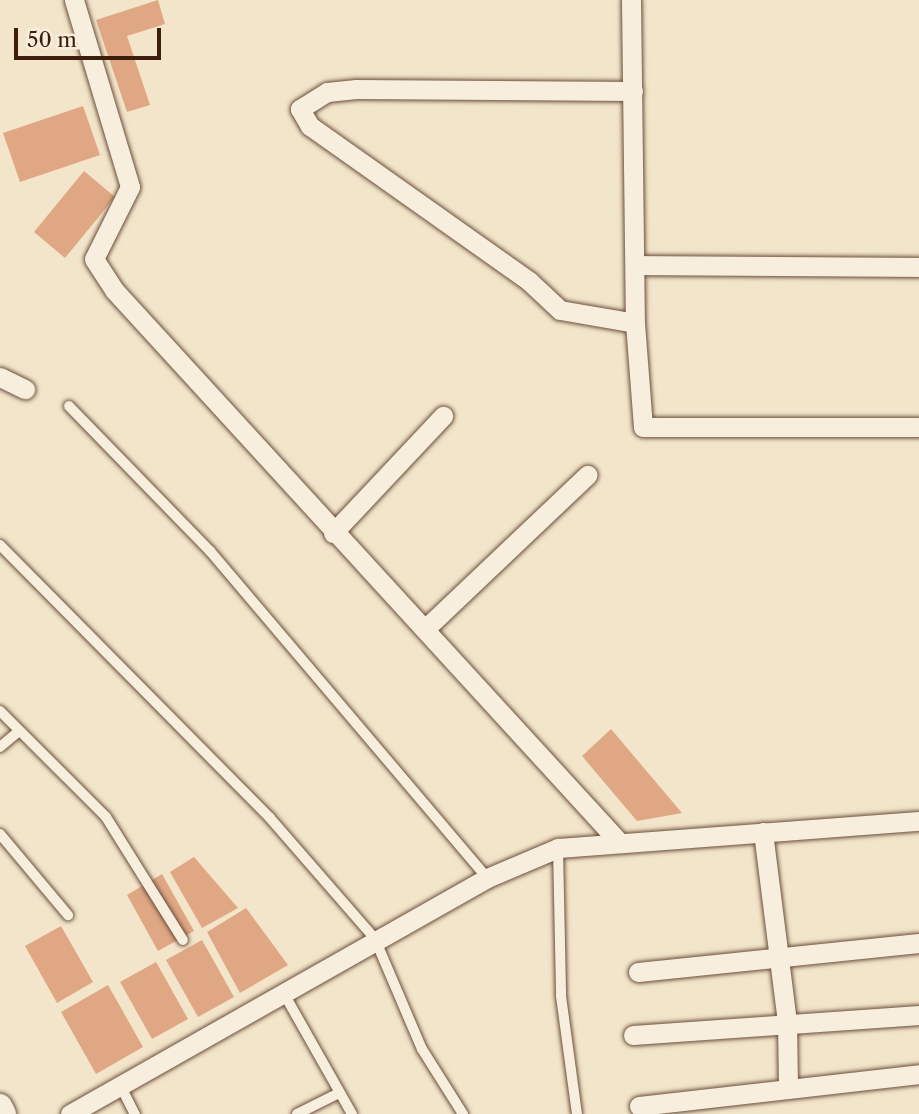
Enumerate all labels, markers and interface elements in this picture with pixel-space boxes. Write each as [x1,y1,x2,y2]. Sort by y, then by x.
scale bar [18,14,164,58]
text: 50 m [27,27,77,52]

